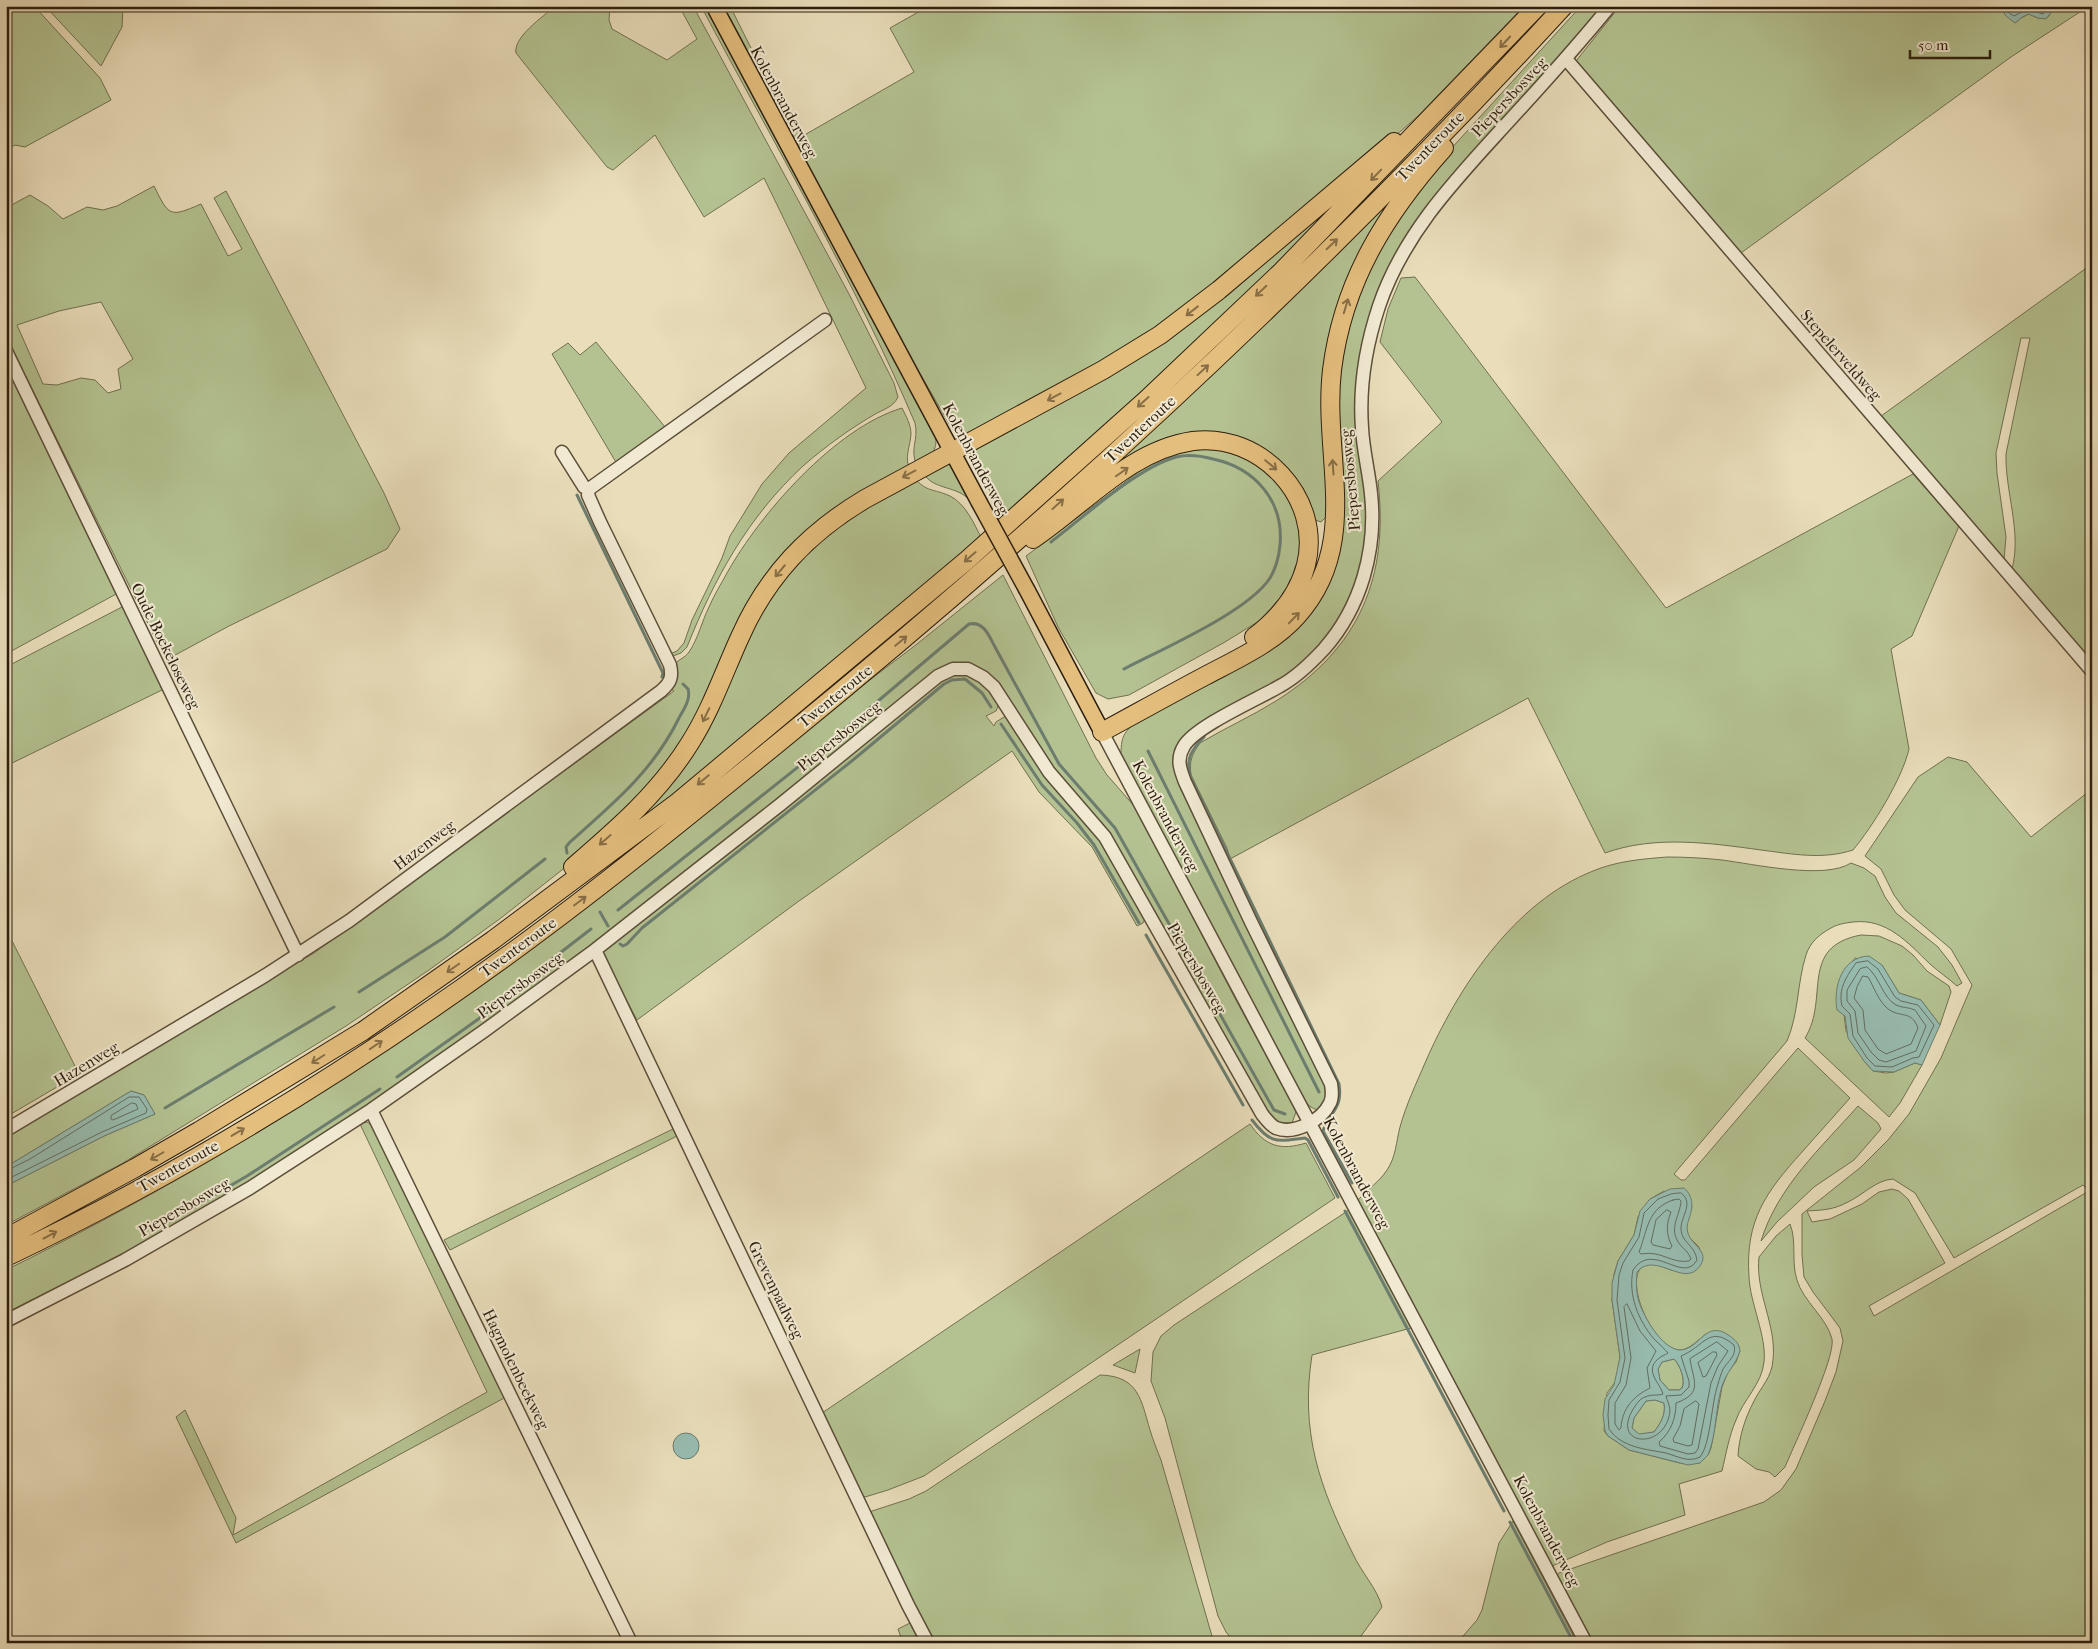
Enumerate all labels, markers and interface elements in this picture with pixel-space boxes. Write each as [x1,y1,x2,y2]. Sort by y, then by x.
scale bar [1910,28,1990,60]
one-way arrow [1499,35,1511,48]
text: 50 m [1918,36,1949,54]
street label: Kolenbranderweg [746,43,822,162]
street label: Piepersbosweg [1467,53,1551,141]
street label: Twenteroute [1392,107,1468,185]
one-way arrow [1369,169,1382,181]
one-way arrow [1326,238,1338,251]
one-way arrow [1255,285,1267,297]
one-way arrow [1342,299,1352,315]
one-way arrow [1185,306,1199,316]
street label: Stepelerveldweg [1796,306,1886,405]
one-way arrow [1197,364,1209,376]
street label: Twenteroute [1101,391,1179,467]
one-way arrow [1047,392,1062,402]
one-way arrow [1137,396,1150,408]
street label: Kolenbranderweg [938,400,1014,519]
street label: Piepersbosweg [1336,428,1364,532]
one-way arrow [1264,459,1277,470]
one-way arrow [1328,459,1337,475]
one-way arrow [1115,467,1129,477]
one-way arrow [902,470,917,479]
one-way arrow [1051,498,1064,510]
one-way arrow [963,551,976,563]
one-way arrow [774,564,786,577]
street label: Oude Boekeloseweg [127,580,205,713]
one-way arrow [1288,612,1300,625]
one-way arrow [894,636,907,647]
street label: Twenteroute [794,660,876,732]
street label: Piepersbosweg [793,696,885,775]
one-way arrow [701,707,711,722]
street label: Kolenbranderweg [1128,757,1204,876]
one-way arrow [697,774,710,786]
street label: Hazenweg [390,815,459,874]
one-way arrow [598,834,611,845]
one-way arrow [573,896,587,906]
street label: Twenteroute [476,913,560,981]
street label: Piepersbosweg [1163,919,1231,1017]
street label: Piepersbosweg [473,947,567,1023]
one-way arrow [446,963,460,973]
street label: Hazenweg [50,1037,122,1091]
one-way arrow [368,1040,382,1050]
one-way arrow [312,1054,326,1064]
street label: Kolenbranderweg [1319,1114,1395,1233]
one-way arrow [231,1126,245,1136]
street label: Twenteroute [134,1136,222,1196]
one-way arrow [151,1151,165,1161]
street label: Piepersbosweg [135,1173,233,1241]
one-way arrow [42,1230,57,1239]
street label: Grevenpaalweg [744,1238,808,1342]
street label: Hagmolenbeekweg [479,1306,554,1433]
street label: Kolenbranderweg [1509,1472,1585,1591]

